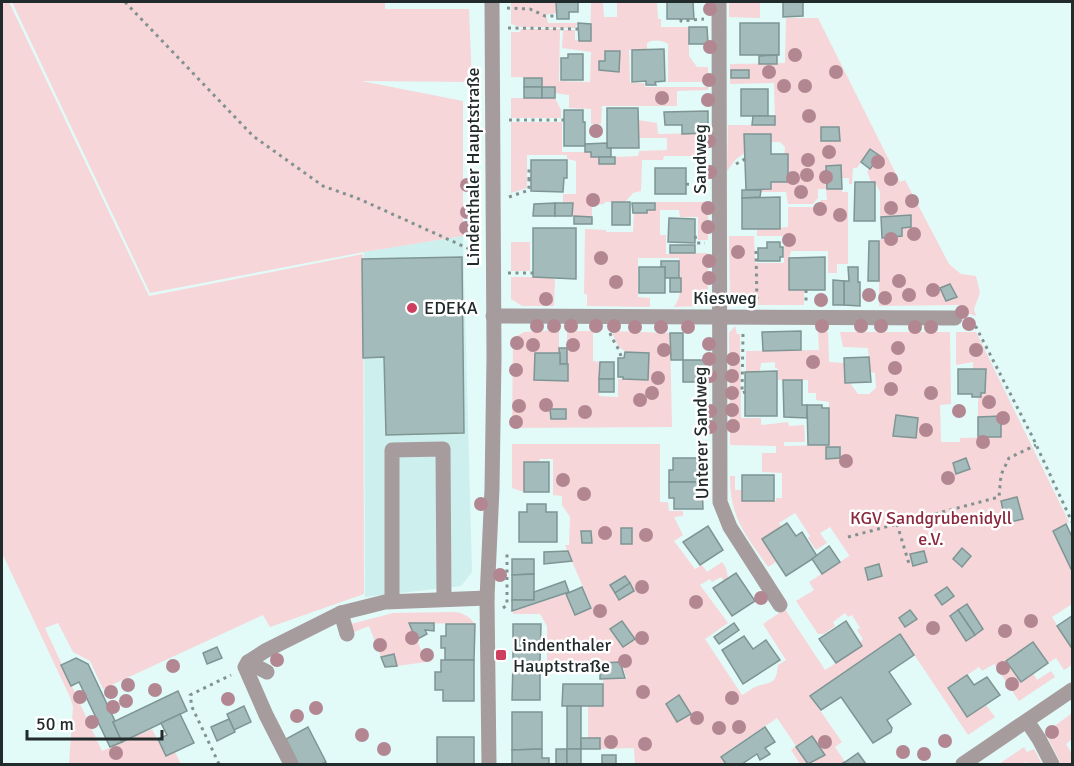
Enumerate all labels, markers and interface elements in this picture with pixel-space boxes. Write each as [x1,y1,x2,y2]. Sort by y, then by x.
street label: Lindenthaler Hauptstraße [462,67,484,267]
street label: Sandweg [689,124,711,194]
street label: Kiesweg [693,287,757,309]
place label: EDEKA [424,297,478,319]
marker: EDEKA [405,301,419,315]
street label: Unterer Sandweg [689,366,713,500]
park label: KGV Sandgrubenidyll e.V. [850,507,1012,550]
place label: Lindenthaler Hauptstraße [513,634,611,677]
marker: Lindenthaler Hauptstraße [494,648,508,662]
scale bar [27,703,162,741]
text: 50 m [36,713,74,735]

